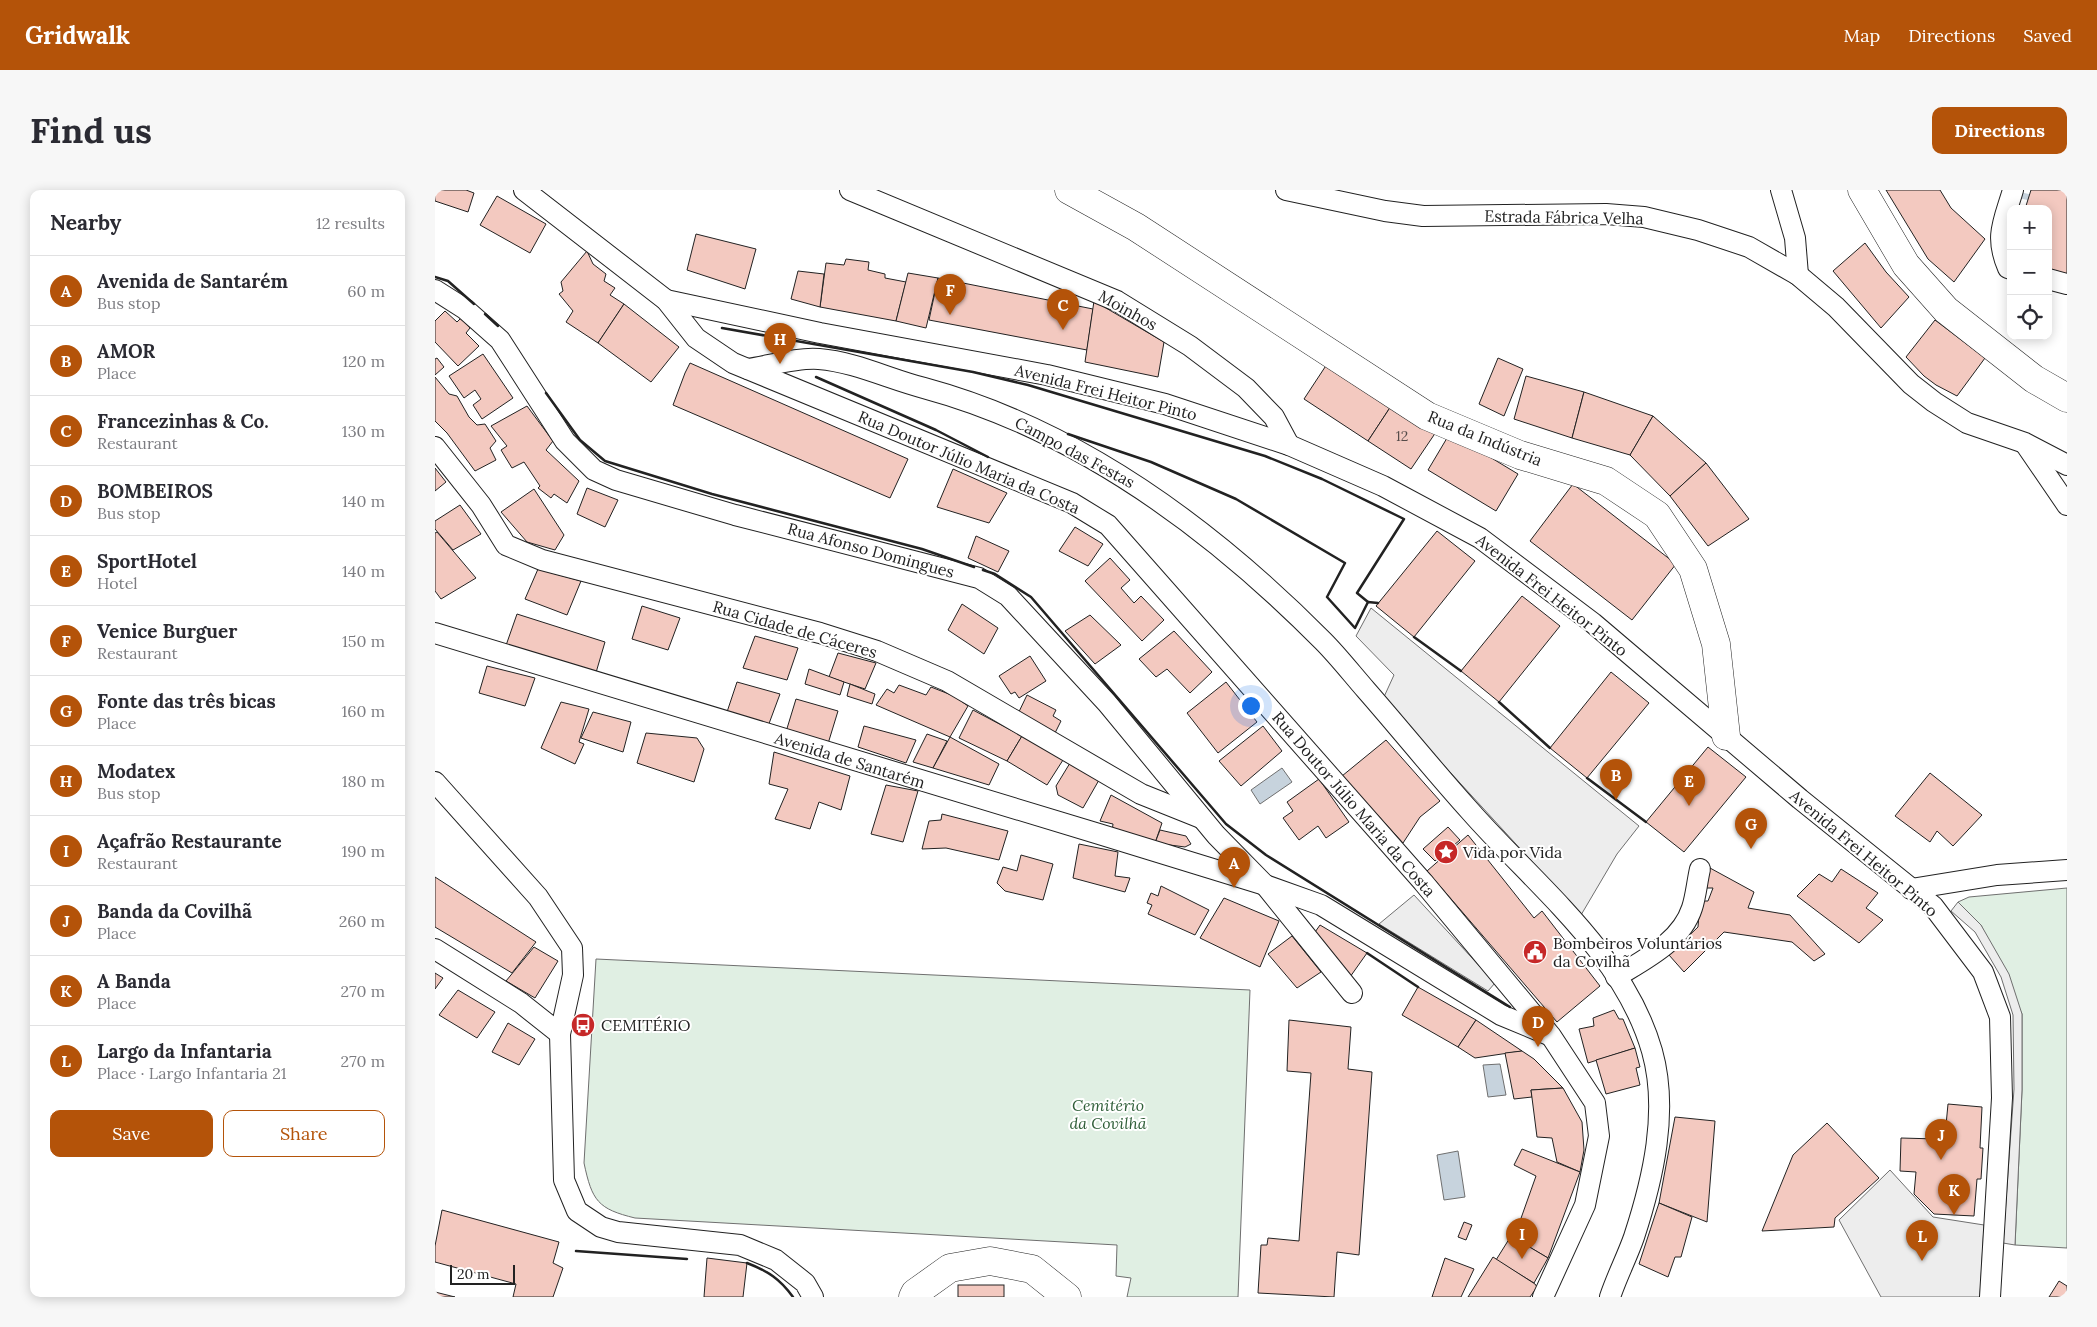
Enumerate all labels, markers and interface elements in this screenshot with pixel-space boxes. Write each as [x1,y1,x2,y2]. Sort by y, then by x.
text: Gridwalk [25,20,130,51]
text: Map [1844,24,1880,47]
text: Directions [1908,24,1995,47]
text: Saved [2023,24,2072,47]
button: Directions [1932,107,2067,154]
text: Find us [30,108,152,153]
map controls [2007,205,2052,340]
button: + [2007,205,2052,250]
street label: Estrada Fábrica Velha [1484,206,1644,228]
text: Nearby [50,209,121,236]
text: 12 results [316,213,385,233]
button: − [2007,250,2052,295]
text: Avenida de Santarém [97,269,288,293]
pin: F [934,274,966,315]
text: A [61,281,71,301]
text: 60 m [347,281,385,301]
street label: Moinhos [1095,286,1161,334]
pin: C [1047,289,1079,330]
text: Bus stop [97,293,161,313]
button: locate [2007,295,2052,340]
pin: H [764,323,796,364]
text: AMOR [97,339,155,363]
text: B [61,351,71,371]
text: 120 m [342,351,385,371]
street label: Avenida Frei Heitor Pinto [1012,359,1199,424]
text: Place [97,363,136,383]
street label: Rua Doutor Júlio Maria da Costa [855,406,1083,518]
street label: Rua da Indústria [1425,406,1545,470]
text: Francezinhas & Co. [97,409,269,433]
street label: Campo das Festas [1012,412,1138,492]
text: C [60,421,72,441]
text: 130 m [342,421,385,441]
house number: 12 [1396,427,1408,445]
text: Restaurant [97,433,178,453]
text: BOMBEIROS [97,479,213,503]
text: D [60,491,72,511]
text: 140 m [342,491,385,511]
text: Bus stop [97,503,161,523]
street label: Rua Afonso Domingues [785,518,957,582]
street label: Avenida Frei Heitor Pinto [1471,529,1632,660]
text: SportHotel [97,549,197,573]
text: E [61,561,71,581]
text: 140 m [342,561,385,581]
text: Hotel [97,573,138,593]
street label: Rua Cidade de Cáceres [711,596,879,662]
text: Venice Burguer [97,619,237,643]
text: F [61,631,71,651]
text: 150 m [342,631,385,651]
text: Restaurant [97,643,178,663]
text: Fonte das três bicas [97,689,276,713]
your location [1238,693,1264,719]
text: G [60,701,72,721]
text: 160 m [341,701,385,721]
street label: Rua Doutor Júlio Maria da Costa [1268,707,1440,901]
text: Place [97,713,136,733]
street label: Avenida de Santarém [771,727,928,792]
text: Modatex [97,759,175,783]
pin: B [1600,759,1632,800]
pin: E [1673,765,1705,806]
text: H [60,771,72,791]
text: 180 m [342,771,385,791]
text: Bus stop [97,783,161,803]
street label: Avenida Frei Heitor Pinto [1785,785,1942,921]
pin: G [1735,808,1767,849]
text: Açafrão Restaurante [97,829,282,853]
place icon: Vida por Vida [1433,839,1459,865]
text: I [63,841,69,861]
text: 190 m [341,841,385,861]
place label: Vida por Vida [1462,842,1562,862]
pin: A [1218,847,1250,888]
text: Restaurant [97,853,178,873]
text: Banda da Covilhã [97,899,252,923]
text: J [62,911,70,931]
text: 260 m [339,911,385,931]
text: Place [97,923,136,943]
place label: Bombeiros Voluntários da Covilhã [1553,933,1722,971]
public building icon: Bombeiros Voluntários da Covilhã [1522,939,1548,965]
text: A Banda [97,969,171,993]
text: K [60,981,72,1001]
text: 270 m [341,981,385,1001]
text: Place [97,993,136,1013]
pin: D [1522,1006,1554,1047]
bus stop icon: CEMITÉRIO [570,1012,596,1038]
place label: CEMITÉRIO [601,1015,690,1035]
text: Largo da Infantaria [97,1039,272,1063]
text: L [61,1051,71,1071]
text: 270 m [341,1051,385,1071]
text: Place · Largo Infantaria 21 [97,1063,287,1083]
park label: Cemitério da Covilhã [1069,1095,1147,1133]
button: Save [50,1110,213,1157]
button: Share [223,1110,385,1157]
pin: J [1925,1119,1957,1160]
pin: K [1938,1174,1970,1215]
pin: I [1506,1218,1538,1259]
pin: L [1906,1220,1938,1261]
scale bar [450,1262,515,1285]
text: 20 m [457,1265,489,1283]

